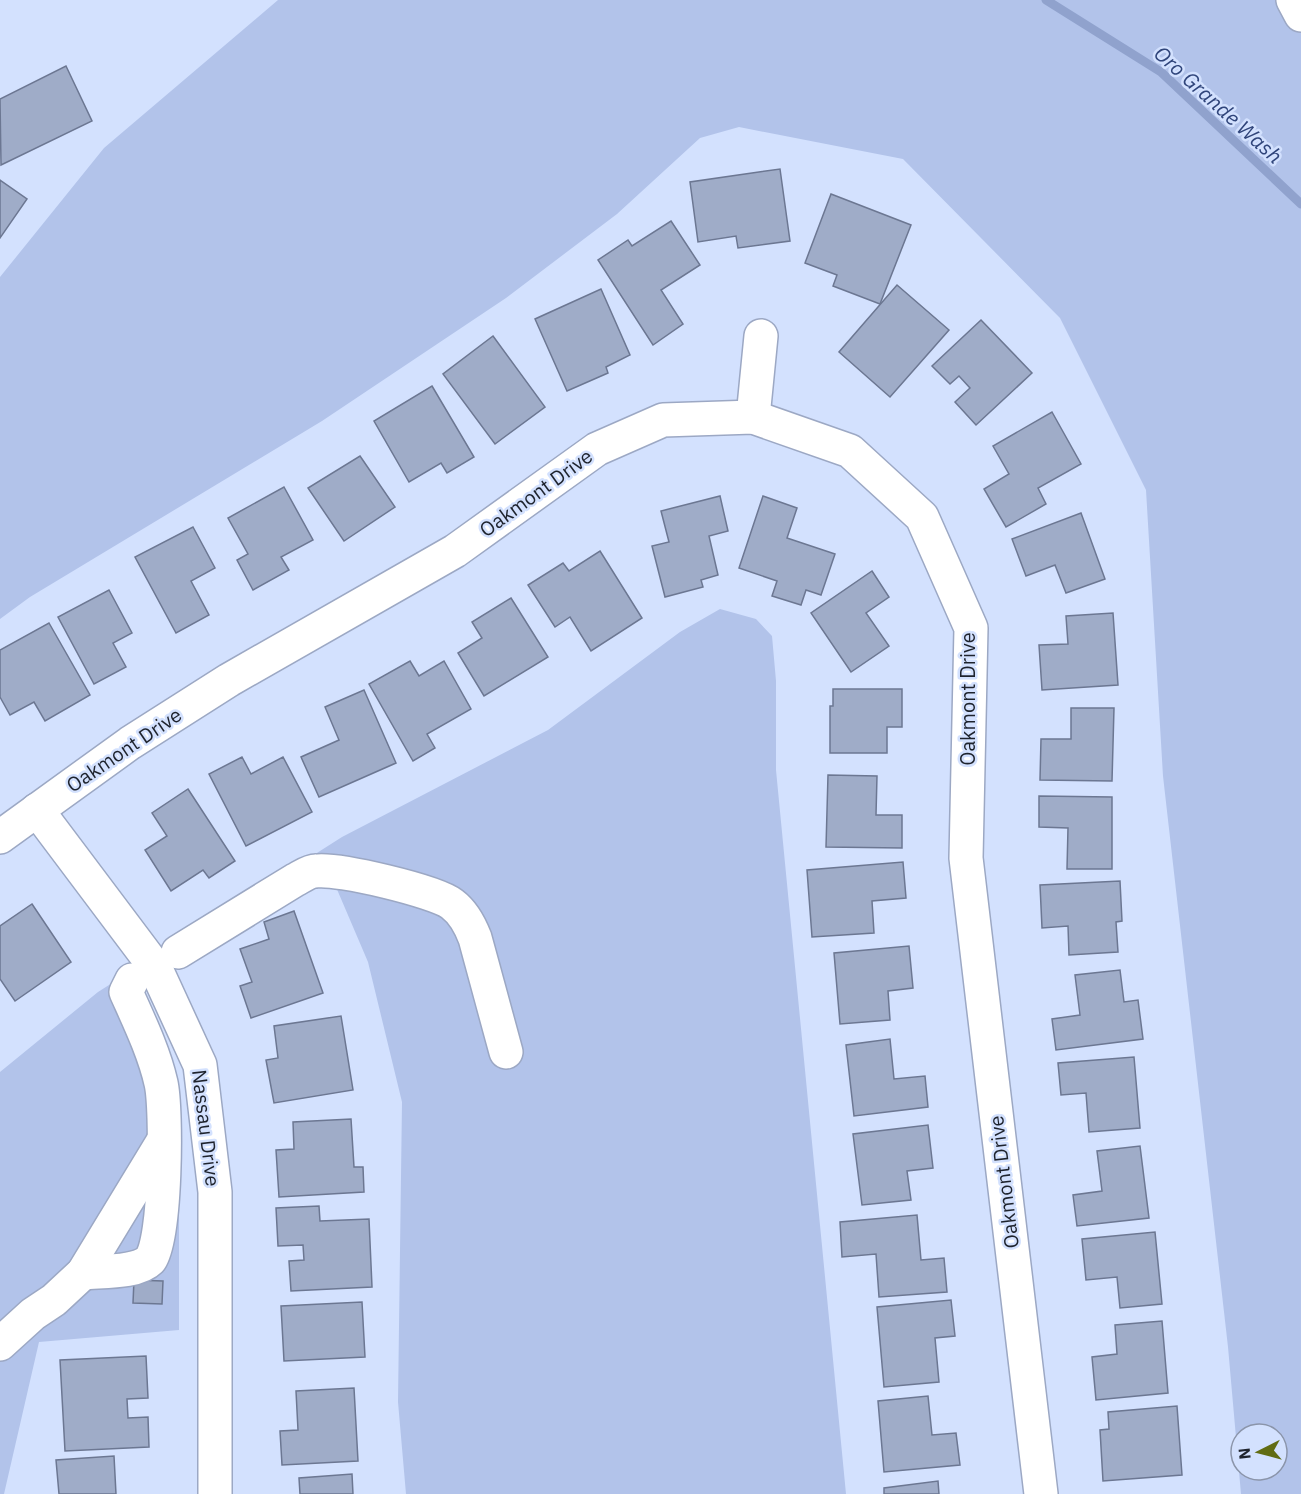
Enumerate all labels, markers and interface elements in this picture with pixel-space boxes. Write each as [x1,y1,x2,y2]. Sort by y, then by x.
water label: Oro Grande Wash [1149,39,1289,169]
street label: Oakmont Drive [474,442,598,543]
street label: Oakmont Drive [954,632,981,766]
street label: Oakmont Drive [61,701,187,798]
street label: Nassau Drive [186,1068,227,1188]
street label: Oakmont Drive [982,1114,1025,1250]
north arrow [1229,1422,1289,1482]
text: N [1234,1447,1255,1460]

